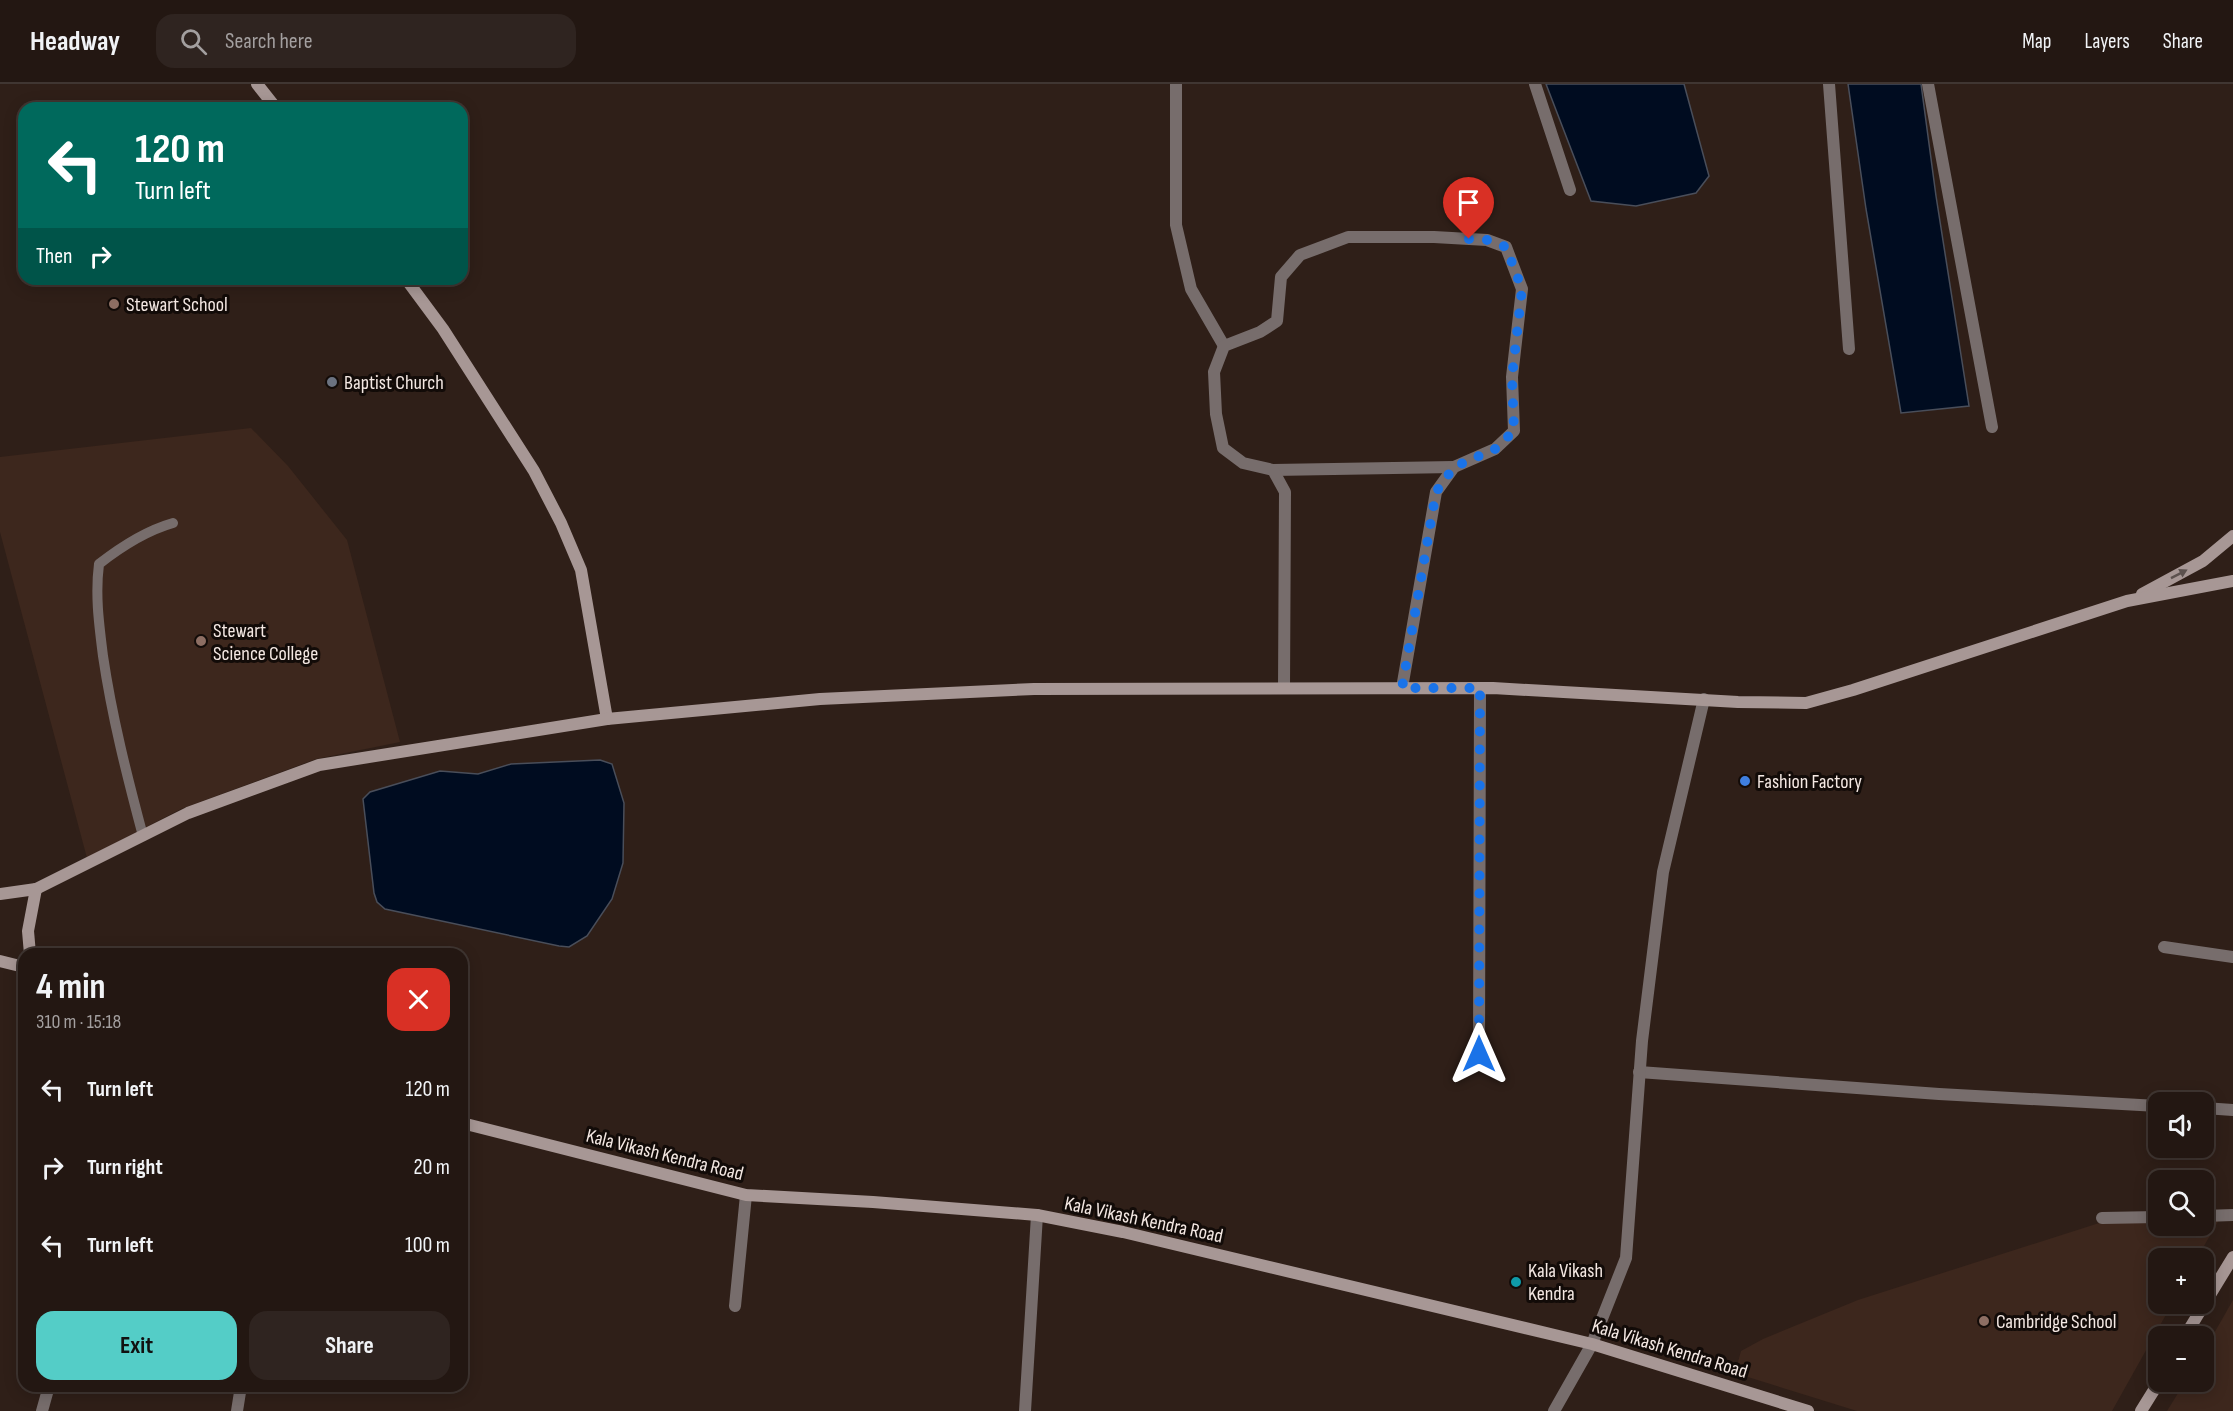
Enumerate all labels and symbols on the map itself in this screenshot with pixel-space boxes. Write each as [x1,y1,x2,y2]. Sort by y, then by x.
pin [1443,177,1494,239]
place label: Stewart School [126,293,228,317]
marker: Stewart School [107,297,121,311]
place label: Baptist Church [344,371,444,395]
marker: Baptist Church [325,375,339,389]
one-way arrow [2171,569,2188,579]
place label: Stewart Science College [213,619,318,666]
marker: Stewart Science College [194,634,208,648]
place label: Fashion Factory [1757,770,1862,794]
marker: Fashion Factory [1738,774,1752,788]
position arrow [1447,1022,1511,1086]
street label: Kala Vikash Kendra Road [584,1124,746,1186]
street label: Kala Vikash Kendra Road [1062,1191,1225,1249]
place label: Kala Vikash Kendra [1528,1259,1603,1306]
marker: Kala Vikash Kendra [1509,1275,1523,1289]
place label: Cambridge School [1996,1310,2117,1334]
street label: Kala Vikash Kendra Road [1589,1314,1750,1384]
marker: Cambridge School [1977,1314,1991,1328]

